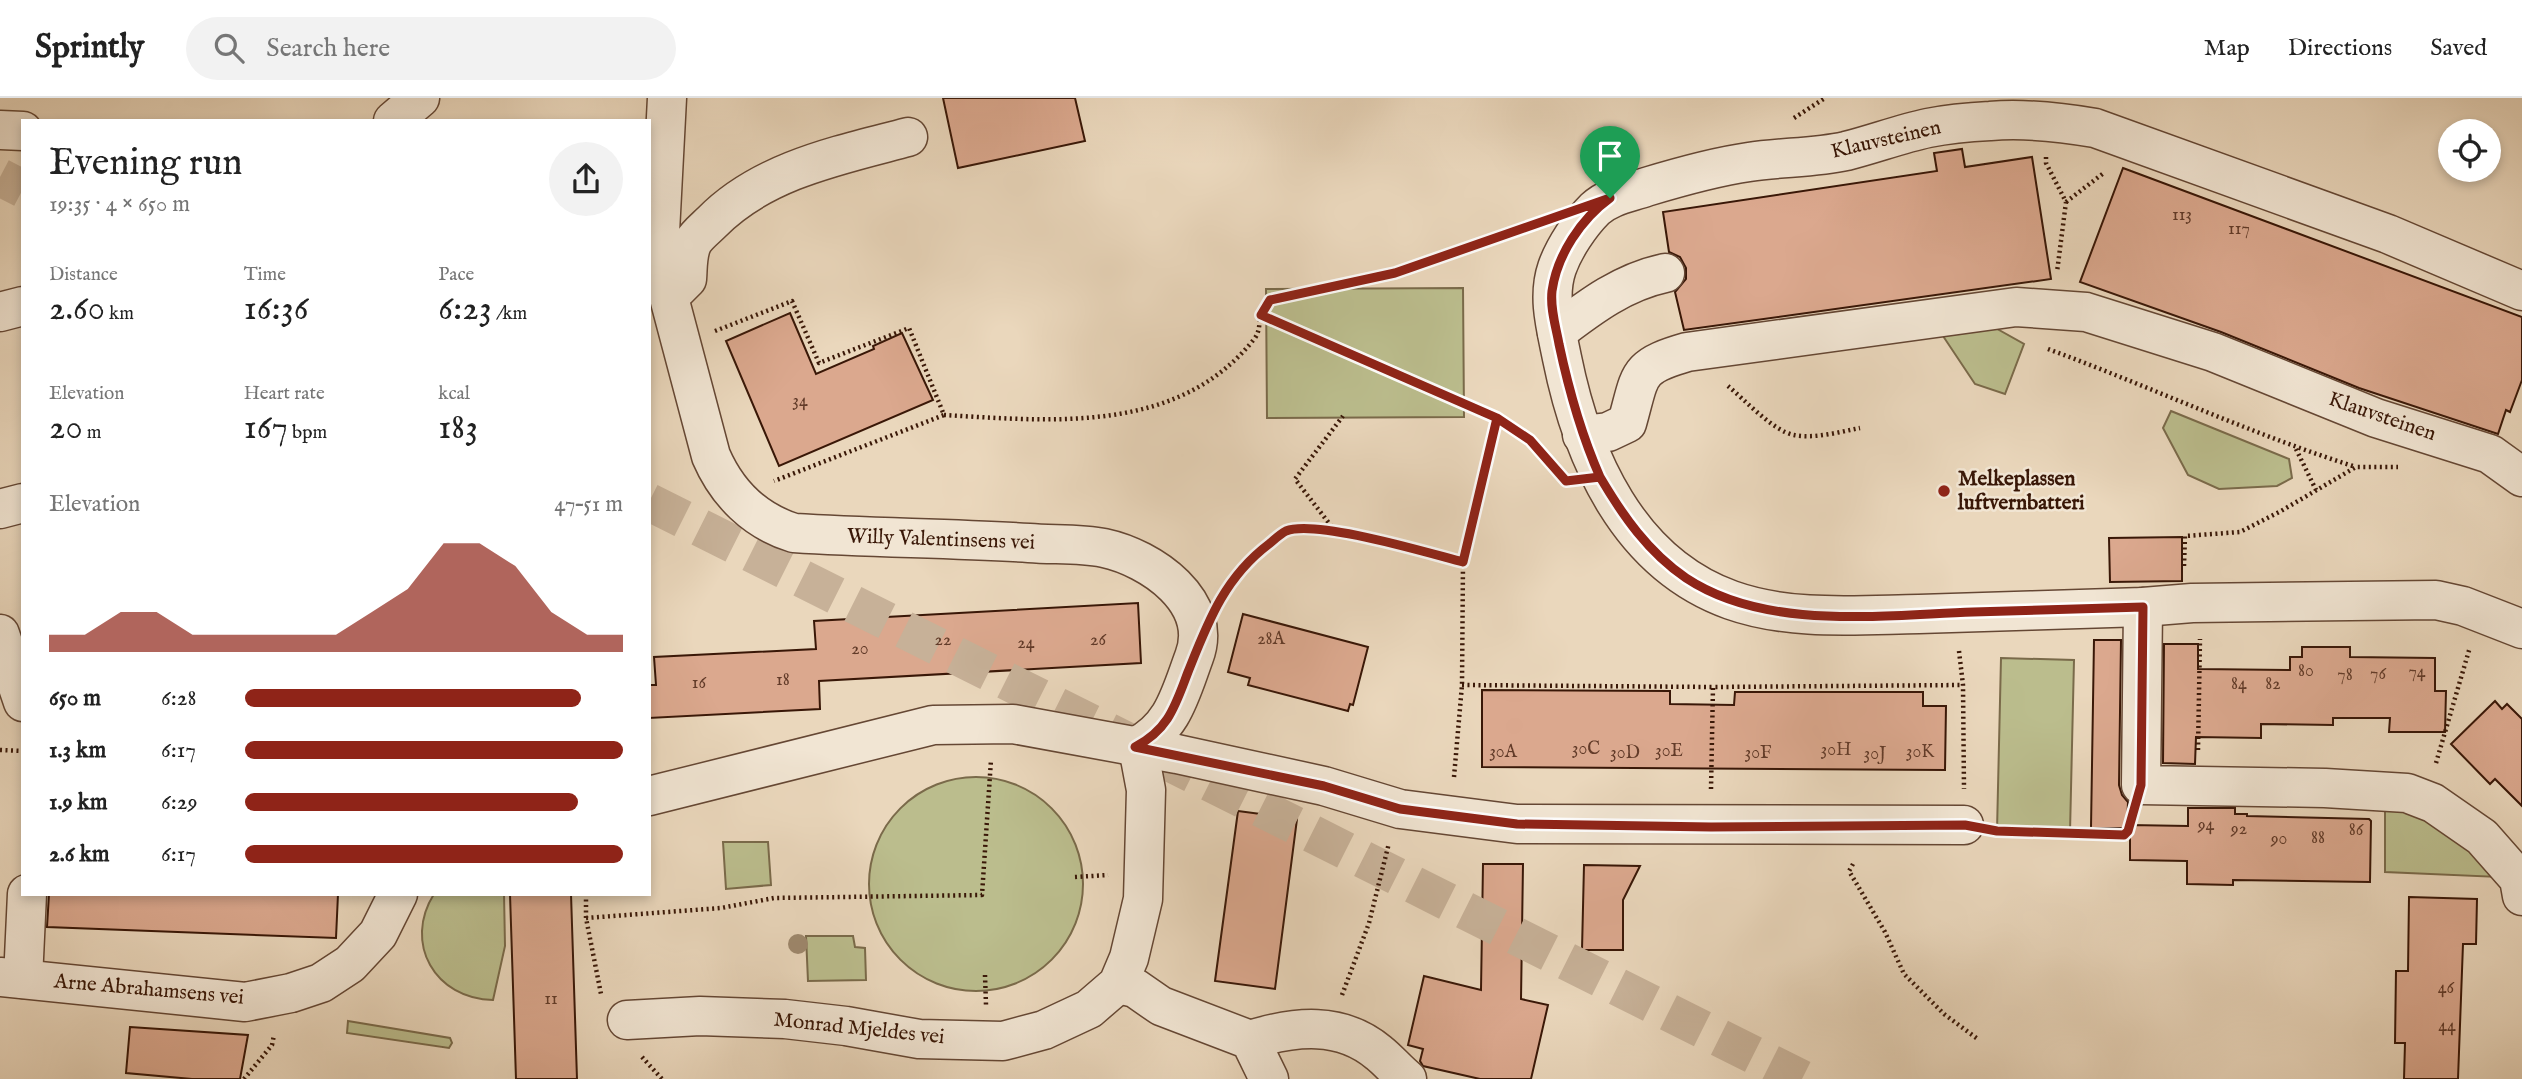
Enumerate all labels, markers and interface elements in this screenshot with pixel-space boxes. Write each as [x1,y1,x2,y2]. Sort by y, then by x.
search box [186,17,676,80]
text: Sprintly [35,27,144,69]
icon: search [210,29,248,67]
text: Search here [266,32,390,65]
text: Map [2204,33,2250,64]
text: Directions [2288,33,2392,64]
text: Saved [2430,33,2487,64]
street label: Klauvsteinen [1828,114,1944,166]
map controls [2438,119,2501,182]
button: locate [2438,119,2501,182]
pin [1580,126,1640,198]
icon: arrive [1591,137,1629,175]
text: Evening run [49,140,243,188]
button: share [549,142,623,216]
text: 19:35 · 4 × 650 m [49,190,190,219]
house number: 113 [2172,204,2192,227]
house number: 117 [2228,218,2250,241]
text: Distance [49,263,118,287]
text: Time [244,263,286,287]
text: Pace [438,263,474,287]
text: 2.60 [49,287,105,332]
text: 16:36 [244,287,309,332]
text: 6:23 [438,287,492,332]
text: km [105,302,134,326]
text: /km [492,302,527,326]
text: Elevation [49,382,124,406]
text: Heart rate [244,382,325,406]
text: kcal [438,382,470,406]
street label: Klauvsteinen [2325,386,2439,448]
house number: 34 [792,390,808,413]
text: 20 [49,406,83,451]
text: 167 [244,406,288,451]
text: 183 [438,406,478,451]
text: m [83,421,101,445]
text: bpm [288,421,327,445]
place label: Melkeplassen luftvernbatteri [1957,466,2085,517]
marker: Melkeplassen luftvernbatteri [1936,483,1952,499]
text: Elevation [49,490,140,519]
text: 47–51 m [554,490,623,519]
street label: Willy Valentinsens vei [846,523,1036,557]
house number: 28A [1257,628,1286,651]
house number: 22 [935,629,951,652]
house number: 26 [1090,629,1106,652]
house number: 24 [1017,632,1035,655]
house number: 20 [851,638,869,661]
house number: 80 [2298,660,2314,683]
house number: 74 [2408,661,2426,684]
house number: 76 [2370,663,2386,686]
house number: 78 [2337,664,2353,687]
house number: 18 [776,669,790,692]
house number: 16 [692,672,707,695]
house number: 84 [2231,673,2247,696]
house number: 82 [2265,673,2281,696]
text: 650 m [49,684,101,713]
text: 6:28 [161,684,197,713]
text: 1.3 km [49,736,106,765]
text: 6:17 [161,736,196,765]
house number: 30C [1572,738,1600,761]
house number: 30H [1820,739,1852,762]
house number: 30E [1655,740,1683,763]
house number: 30A [1489,741,1518,764]
house number: 30K [1906,741,1935,764]
house number: 30D [1610,742,1640,765]
house number: 30F [1745,742,1772,765]
house number: 30J [1864,743,1887,766]
text: 1.9 km [49,788,108,817]
text: 6:29 [161,788,198,817]
house number: 94 [2197,814,2214,837]
house number: 92 [2230,818,2247,841]
house number: 86 [2349,819,2364,842]
house number: 88 [2311,827,2325,850]
house number: 90 [2270,828,2287,851]
text: 2.6 km [49,840,110,869]
text: 6:17 [161,840,196,869]
street label: Arne Abrahamsens vei [52,968,245,1012]
house number: 46 [2438,977,2455,1000]
house number: 11 [544,988,558,1011]
street label: Monrad Mjeldes vei [772,1007,946,1051]
house number: 44 [2438,1015,2456,1038]

